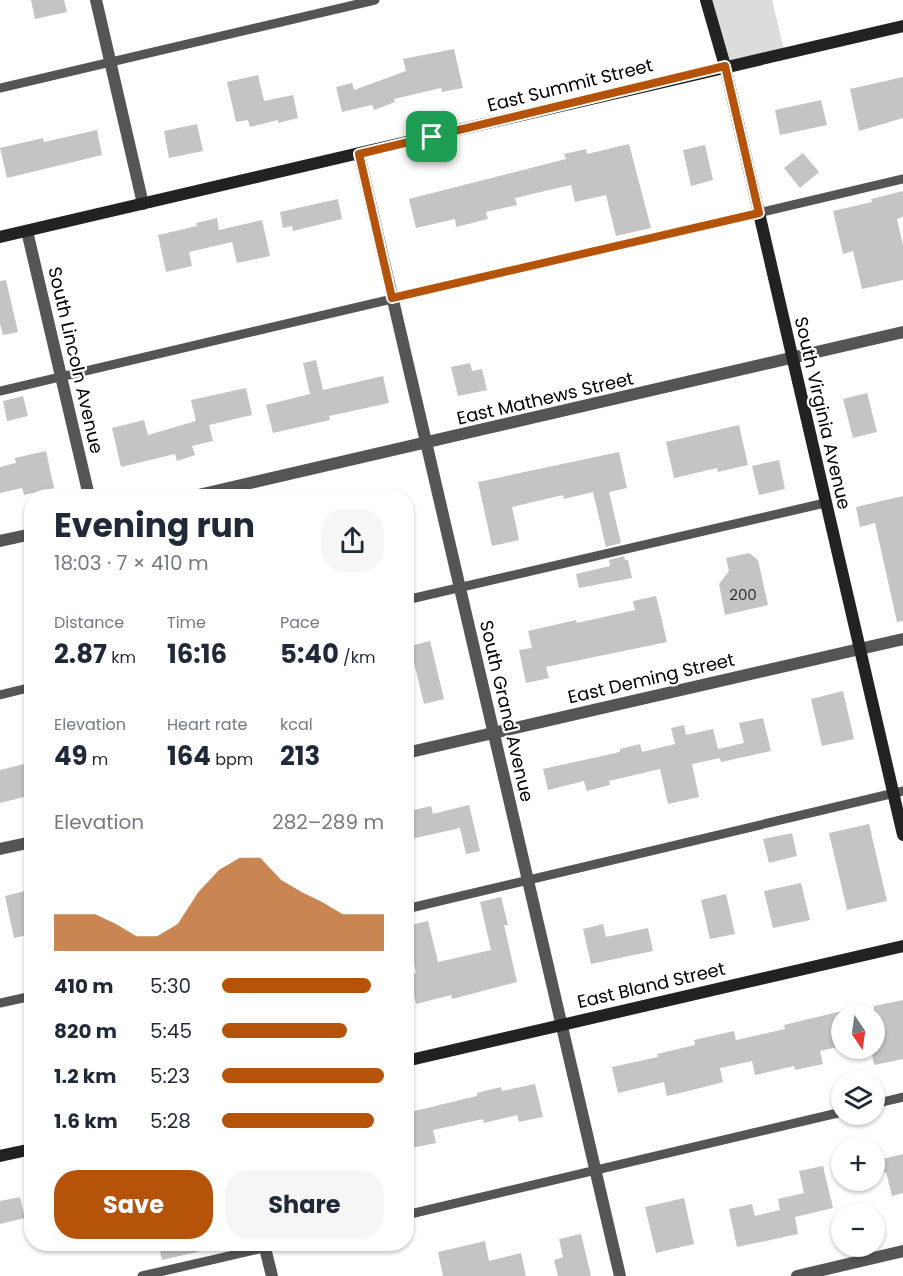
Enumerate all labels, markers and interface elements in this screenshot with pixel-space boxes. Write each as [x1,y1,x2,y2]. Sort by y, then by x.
street label: East Summit Street [485,52,655,118]
pin [406,111,457,162]
icon: arrive [415,120,448,153]
street label: South Lincoln Avenue [42,264,110,456]
street label: South Virginia Avenue [789,314,857,512]
street label: East Mathews Street [454,365,636,431]
text: Evening run [54,502,255,549]
button: share [321,509,384,572]
text: 18:03 · 7 × 410 m [54,549,208,577]
house number: 200 [729,584,757,605]
text: Distance [54,611,124,634]
text: Time [167,611,206,634]
text: Pace [280,611,320,634]
street label: South Grand Avenue [474,618,540,804]
text: 2.87 [54,636,107,672]
text: 16:16 [167,636,227,672]
text: 5:40 [280,636,339,672]
text: km [107,646,136,669]
text: /km [339,646,375,669]
street label: East Deming Street [565,647,737,709]
text: Elevation [54,713,126,736]
text: Heart rate [167,713,247,736]
text: kcal [280,713,313,736]
text: 49 [54,738,88,774]
text: 164 [167,738,211,774]
text: 213 [280,738,320,774]
text: m [88,748,108,771]
text: bpm [211,748,253,771]
text: Elevation [54,808,144,836]
text: 282–289 m [272,808,384,836]
street label: East Bland Street [575,956,727,1014]
text: 410 m [54,972,114,1000]
text: 5:30 [150,972,191,1000]
north arrow [831,1005,885,1059]
map controls [831,1005,885,1257]
text: 820 m [54,1017,117,1045]
text: 5:45 [150,1017,192,1045]
text: 1.2 km [54,1062,116,1090]
text: 5:23 [150,1062,190,1090]
button: layers [831,1071,885,1125]
text: 1.6 km [54,1107,118,1135]
text: 5:28 [150,1107,191,1135]
button: + [831,1137,885,1191]
button: Save [54,1170,213,1239]
button: Share [225,1170,384,1239]
button: − [831,1203,885,1257]

